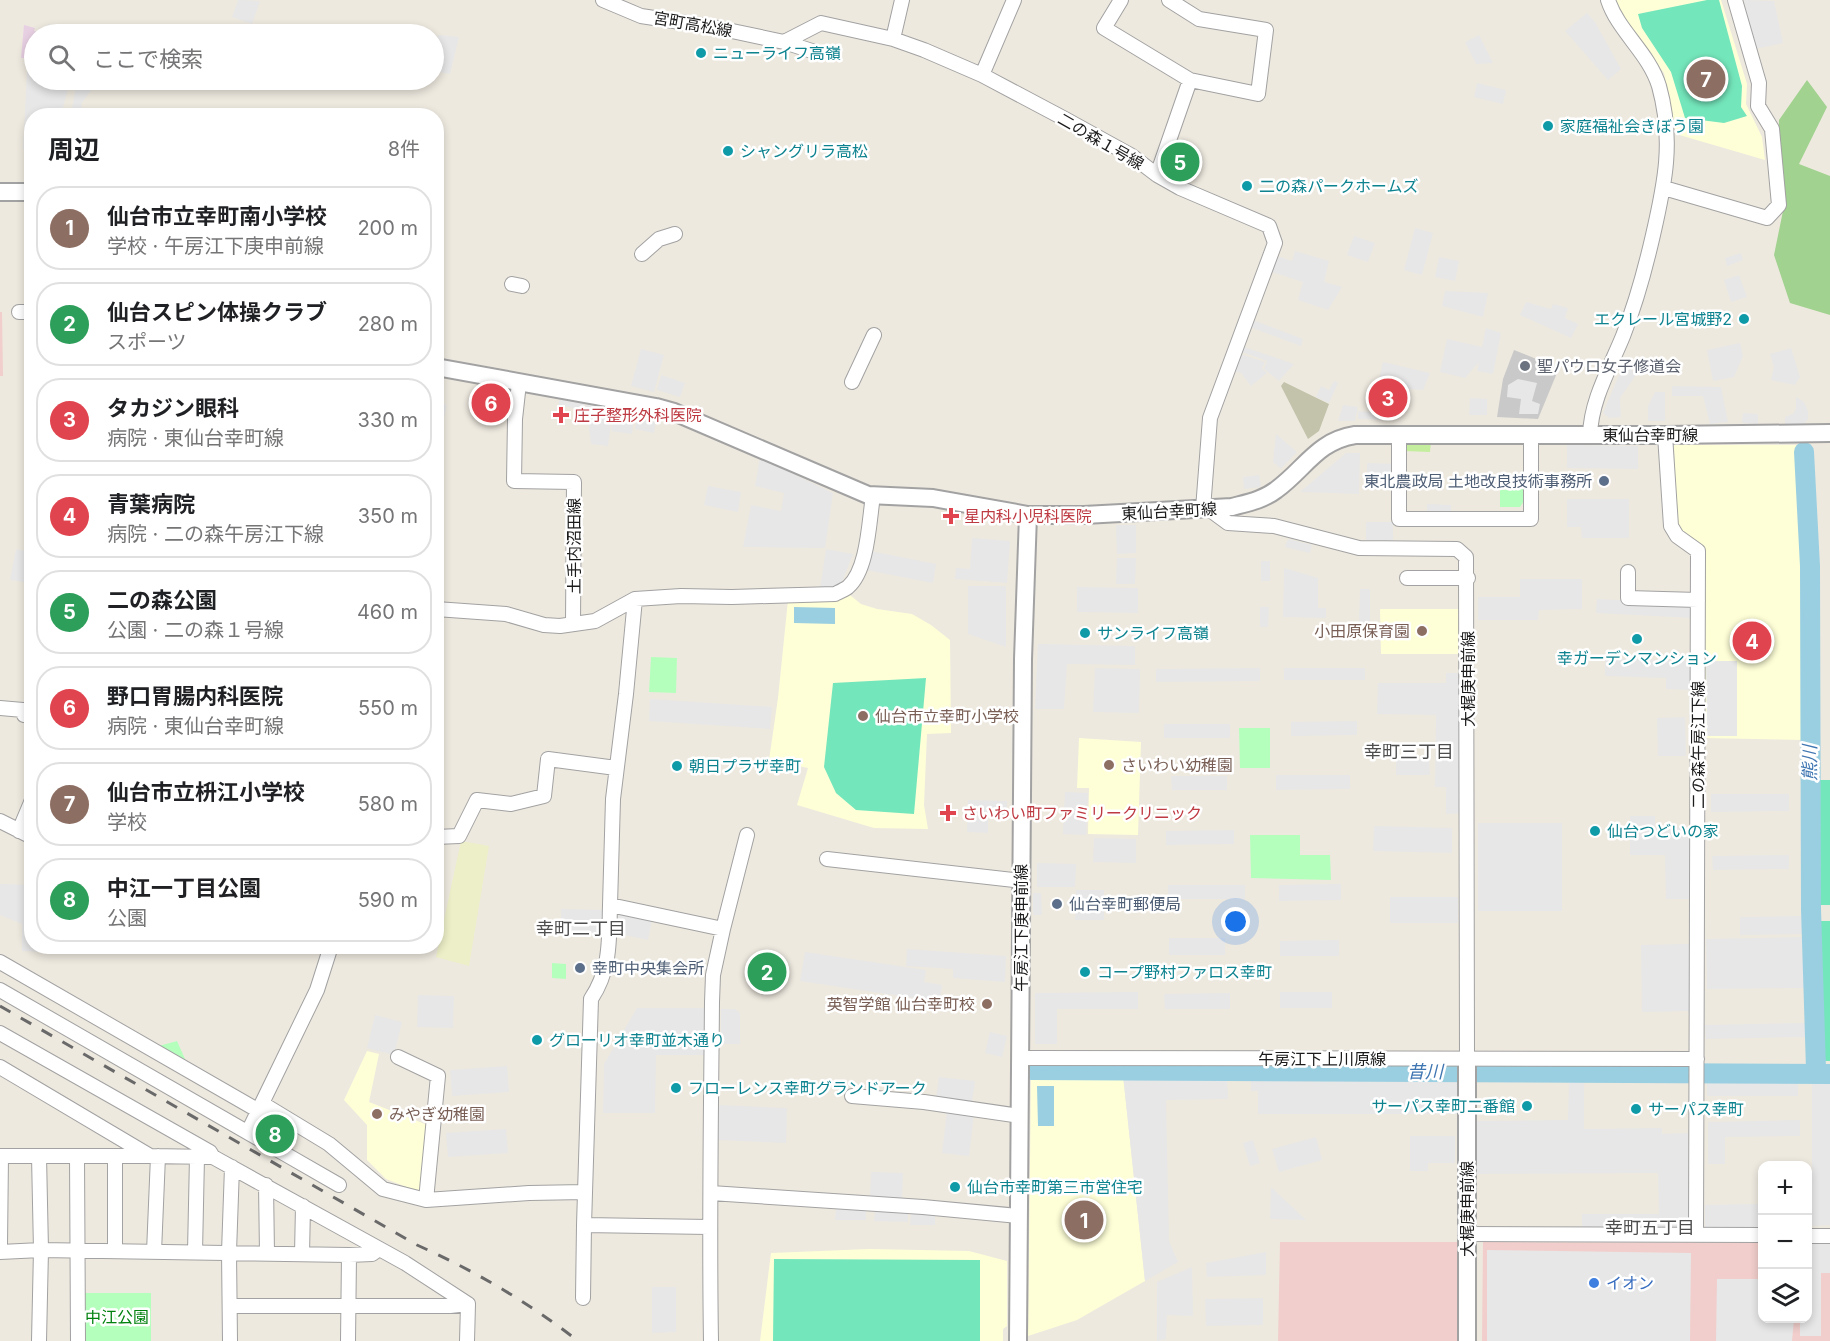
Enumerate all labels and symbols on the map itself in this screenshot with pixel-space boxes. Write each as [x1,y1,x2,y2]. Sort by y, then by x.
street label: 宮町高松線 [652,7,734,41]
place label: ニューライフ高嶺 [713,43,841,63]
marker: ニューライフ高嶺 [694,46,708,60]
pin: 7 [1686,56,1726,101]
street label: 二の森１号線 [1054,108,1148,174]
place label: 家庭福祉会きぼう園 [1560,116,1704,136]
marker: 家庭福祉会きぼう園 [1541,119,1555,133]
pin: 5 [1160,140,1200,184]
place label: シャングリラ高松 [740,141,868,161]
marker: シャングリラ高松 [721,144,735,158]
place label: 二の森パークホームズ [1259,176,1419,196]
marker: 二の森パークホームズ [1240,179,1254,193]
place label: エクレール宮城野2 [1594,309,1732,329]
marker: エクレール宮城野2 [1737,312,1751,326]
place label: 聖パウロ女子修道会 [1537,356,1681,376]
marker: 聖パウロ女子修道会 [1518,359,1532,373]
pin: 3 [1368,376,1408,420]
pin: 6 [472,380,510,426]
place label: 庄子整形外科医院 [574,405,702,425]
marker: 庄子整形外科医院 [552,406,570,424]
street label: 東仙台幸町線 [1602,425,1698,445]
place label: 東北農政局 土地改良技術事務所 [1363,471,1592,491]
marker: 東北農政局 土地改良技術事務所 [1597,474,1611,488]
street label: 土手内沼田線 [564,498,584,594]
street label: 東仙台幸町線 [1121,499,1217,523]
place label: 星内科小児科医院 [964,506,1092,526]
marker: 星内科小児科医院 [942,507,960,525]
pin: 4 [1732,618,1772,664]
place label: 小田原保育園 [1314,621,1410,641]
place label: サンライフ高嶺 [1097,623,1209,643]
marker: 小田原保育園 [1415,624,1429,638]
marker: サンライフ高嶺 [1078,626,1092,640]
street label: 大梶庚申前線 [1458,631,1478,727]
marker: 幸ガーデンマンション [1630,632,1644,646]
place label: 幸ガーデンマンション [1557,648,1717,668]
street label: 二の森午房江下線 [1688,681,1708,809]
place label: 仙台市立幸町小学校 [875,706,1019,726]
marker: 仙台市立幸町小学校 [856,709,870,723]
district label: 幸町三丁目 [1364,741,1454,762]
water label: 熊川 [1799,743,1820,781]
place label: さいわい幼稚園 [1121,755,1233,775]
place label: 朝日プラザ幸町 [689,756,801,776]
marker: さいわい幼稚園 [1102,758,1116,772]
marker: 朝日プラザ幸町 [670,759,684,773]
place label: さいわい町ファミリークリニック [962,803,1202,823]
marker: さいわい町ファミリークリニック [939,804,957,822]
place label: 仙台つどいの家 [1607,821,1719,841]
marker: 仙台つどいの家 [1588,824,1602,838]
street label: 午房江下庚申前線 [1011,864,1031,992]
place label: 仙台幸町郵便局 [1069,894,1181,914]
marker: 仙台幸町郵便局 [1050,897,1064,911]
your location [1221,907,1250,936]
district label: 幸町二丁目 [536,918,626,939]
pin: 2 [748,950,786,994]
place label: 幸町中央集会所 [592,958,704,978]
marker: 幸町中央集会所 [573,961,587,975]
place label: コープ野村ファロス幸町 [1097,962,1272,982]
marker: コープ野村ファロス幸町 [1078,965,1092,979]
place label: 英智学館 仙台幸町校 [826,994,975,1014]
marker: 英智学館 仙台幸町校 [980,997,994,1011]
place label: グローリオ幸町並木通り [549,1030,725,1050]
marker: グローリオ幸町並木通り [530,1033,544,1047]
street label: 午房江下上川原線 [1258,1049,1386,1069]
water label: 昔川 [1407,1061,1445,1082]
place label: フローレンス幸町グランドアーク [688,1078,927,1098]
marker: フローレンス幸町グランドアーク [669,1081,683,1095]
place label: サーパス幸町二番館 [1371,1096,1515,1116]
marker: サーパス幸町二番館 [1520,1099,1534,1113]
place label: サーパス幸町 [1648,1099,1744,1119]
marker: サーパス幸町 [1629,1102,1643,1116]
place label: みやぎ幼稚園 [389,1104,485,1124]
marker: みやぎ幼稚園 [370,1107,384,1121]
pin: 8 [256,1112,294,1156]
street label: 大梶庚申前線 [1457,1161,1477,1257]
place label: 仙台市幸町第三市営住宅 [967,1177,1143,1197]
marker: 仙台市幸町第三市営住宅 [948,1180,962,1194]
pin: 1 [1064,1198,1104,1242]
district label: 幸町五丁目 [1605,1217,1695,1238]
place label: イオン [1606,1273,1654,1293]
marker: イオン [1587,1276,1601,1290]
park label: 中江公園 [85,1307,149,1327]

